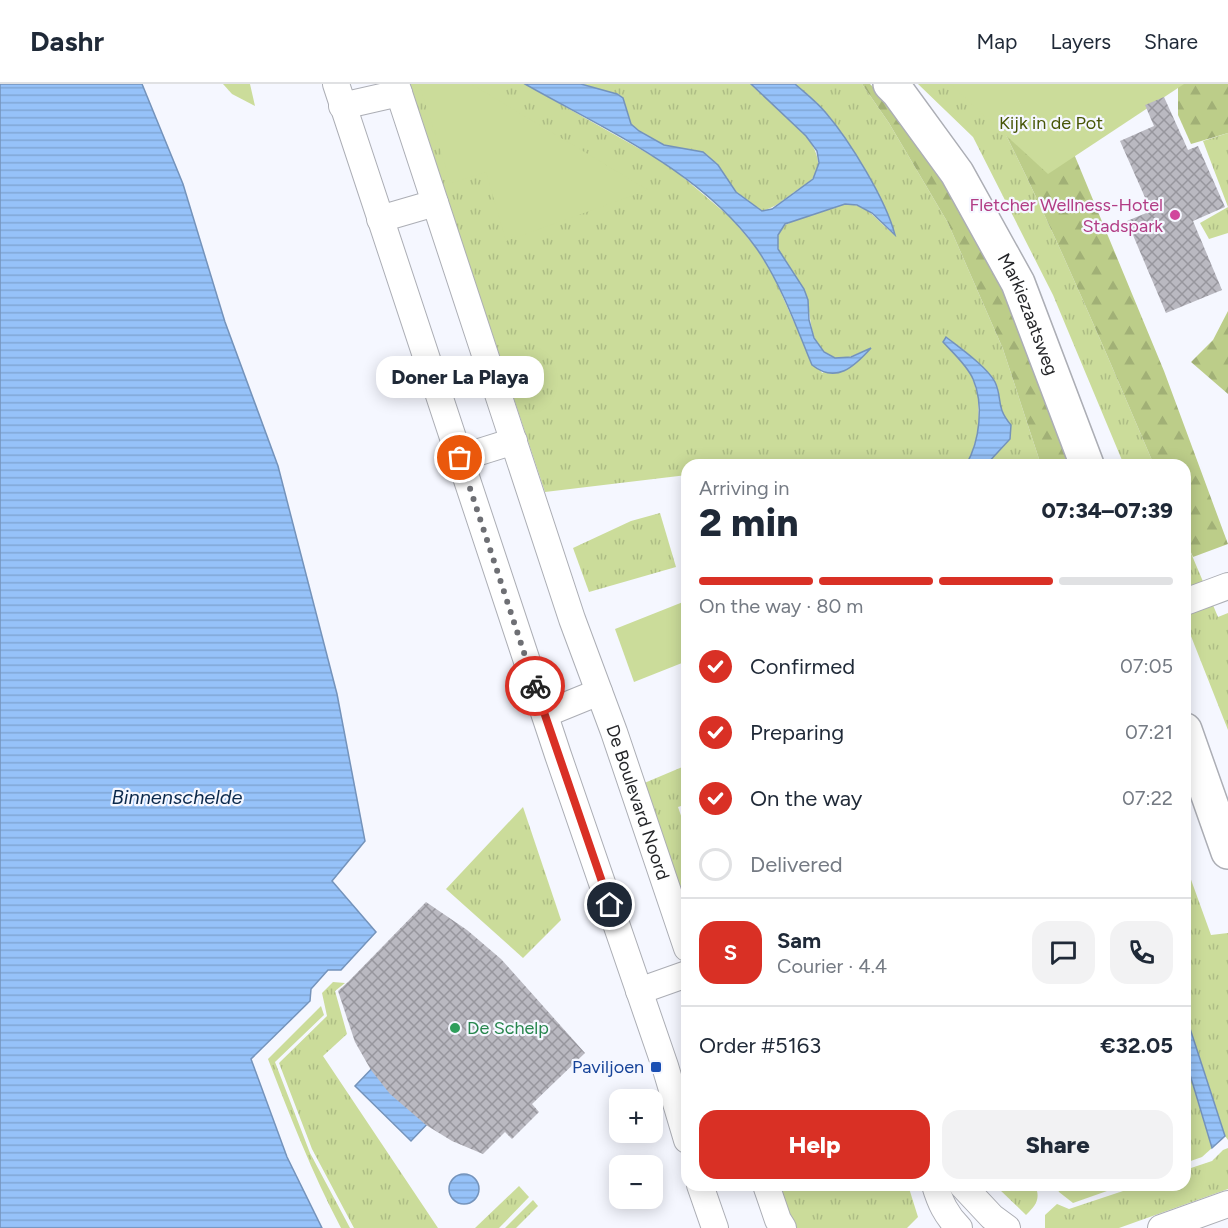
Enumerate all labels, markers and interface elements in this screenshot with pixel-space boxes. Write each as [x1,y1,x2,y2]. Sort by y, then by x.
text: Dashr [30,24,104,58]
text: Map [977,29,1017,54]
text: Layers [1050,29,1111,54]
text: Share [1144,29,1198,54]
park label: Kijk in de Pot [999,112,1103,134]
place label: Fletcher Wellness-Hotel Stadspark [970,194,1163,237]
marker: Fletcher Wellness-Hotel Stadspark [1168,208,1182,222]
street label: Markiezaatsweg [993,249,1063,378]
callout: Doner La Playa [376,356,544,398]
text: Doner La Playa [391,365,529,389]
pin [434,432,485,483]
icon: bag [443,441,476,474]
text: Arriving in [699,476,789,500]
text: 07:34–07:39 [1042,497,1173,524]
text: 2 min [699,499,799,546]
text: On the way · 80 m [699,594,863,618]
icon: check [699,650,732,683]
text: Confirmed [750,653,855,680]
text: 07:05 [1120,654,1173,678]
courier [505,656,565,716]
icon: bike [519,670,552,703]
icon: check [699,716,732,749]
text: Preparing [750,719,844,746]
text: 07:21 [1125,720,1173,744]
street label: De Boulevard Noord [601,722,674,883]
icon: check [699,782,732,815]
water label: Binnenschelde [112,785,242,809]
text: On the way [750,785,862,812]
text: 07:22 [1122,786,1173,810]
text: Delivered [750,851,843,878]
pin [584,879,635,930]
icon: home [593,888,626,921]
button: chat [1032,921,1095,984]
button: phone [1110,921,1173,984]
text: Sam [777,927,821,954]
text: S [724,939,737,966]
text: Courier · 4.4 [777,954,887,978]
place label: De Schelp [467,1017,549,1039]
marker: De Schelp [448,1021,462,1035]
text: Order #5163 [699,1032,821,1059]
text: €32.05 [1100,1032,1173,1059]
place label: Paviljoen [572,1056,644,1078]
marker: Paviljoen [649,1060,663,1074]
map controls [609,1089,663,1209]
button: + [609,1089,663,1143]
button: Help [699,1110,930,1179]
button: Share [942,1110,1173,1179]
button: − [609,1155,663,1209]

